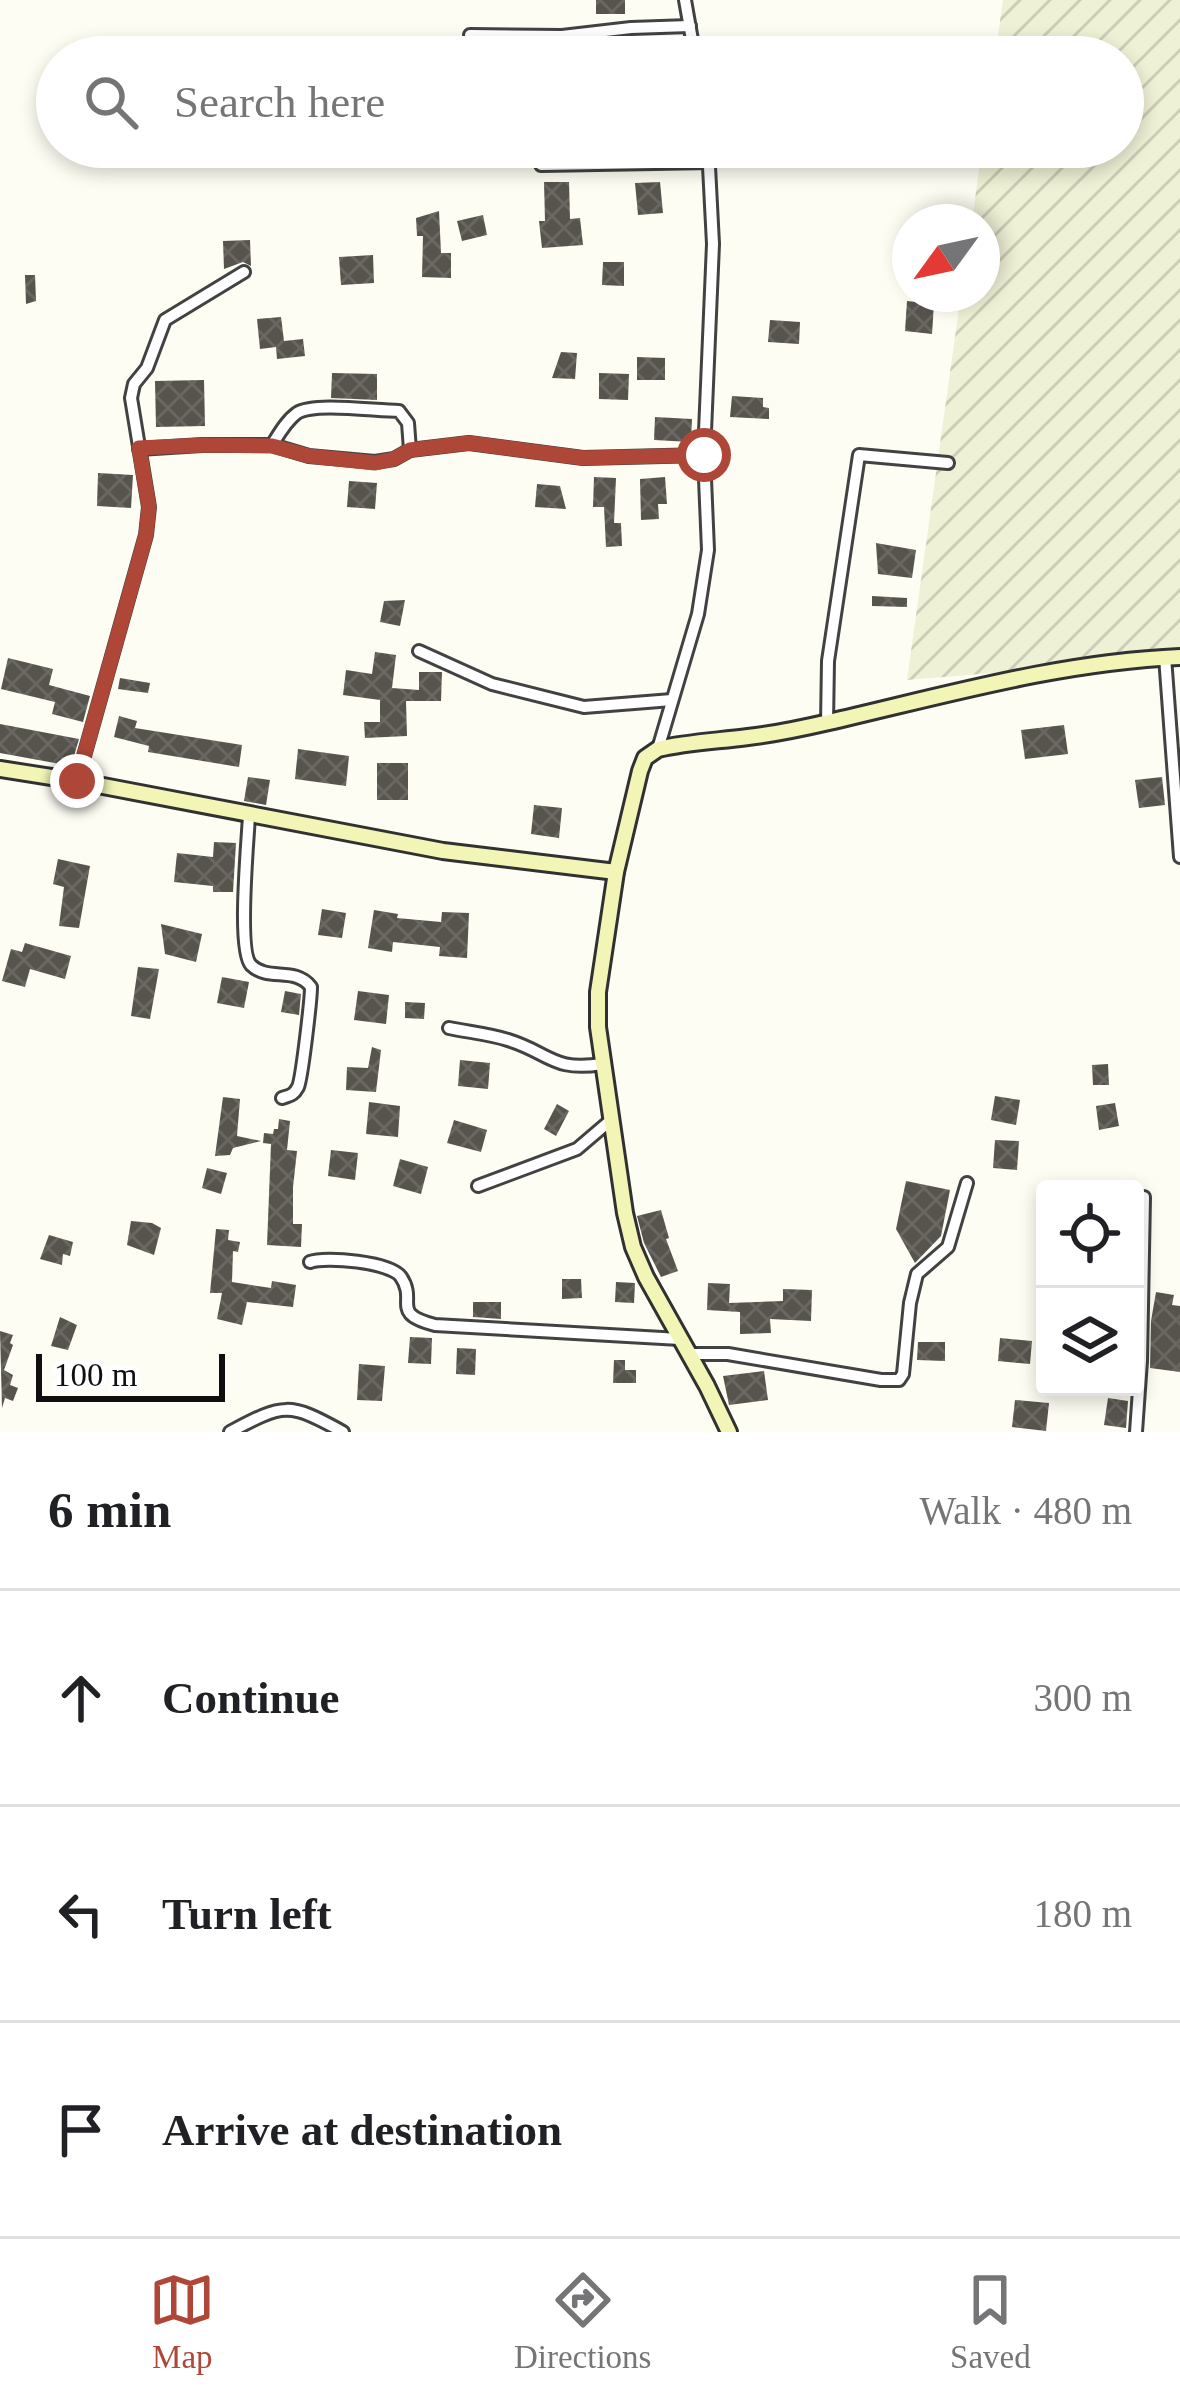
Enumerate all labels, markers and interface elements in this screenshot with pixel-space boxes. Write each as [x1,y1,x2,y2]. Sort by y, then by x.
search box [36,36,1144,168]
icon: search [78,69,144,135]
text: Search here [174,77,385,127]
north arrow [892,204,1000,312]
route start [677,428,731,482]
route end [50,754,104,808]
map controls [1036,1180,1144,1396]
button: locate [1036,1180,1144,1288]
button: layers [1036,1288,1144,1396]
scale bar [36,1348,225,1401]
text: 100 m [54,1357,137,1393]
text: 6 min [48,1482,171,1538]
text: Walk · 480 m [920,1489,1132,1532]
icon: ahead [48,1665,114,1731]
text: Continue [162,1673,340,1723]
text: 300 m [1033,1676,1132,1719]
icon: left [48,1881,114,1947]
text: Turn left [162,1889,332,1939]
text: 180 m [1033,1892,1132,1935]
icon: arrive [48,2097,114,2163]
text: Arrive at destination [162,2105,562,2155]
tab: Map [149,2267,215,2376]
tab: Directions [514,2267,651,2376]
tab: Saved [950,2267,1031,2376]

